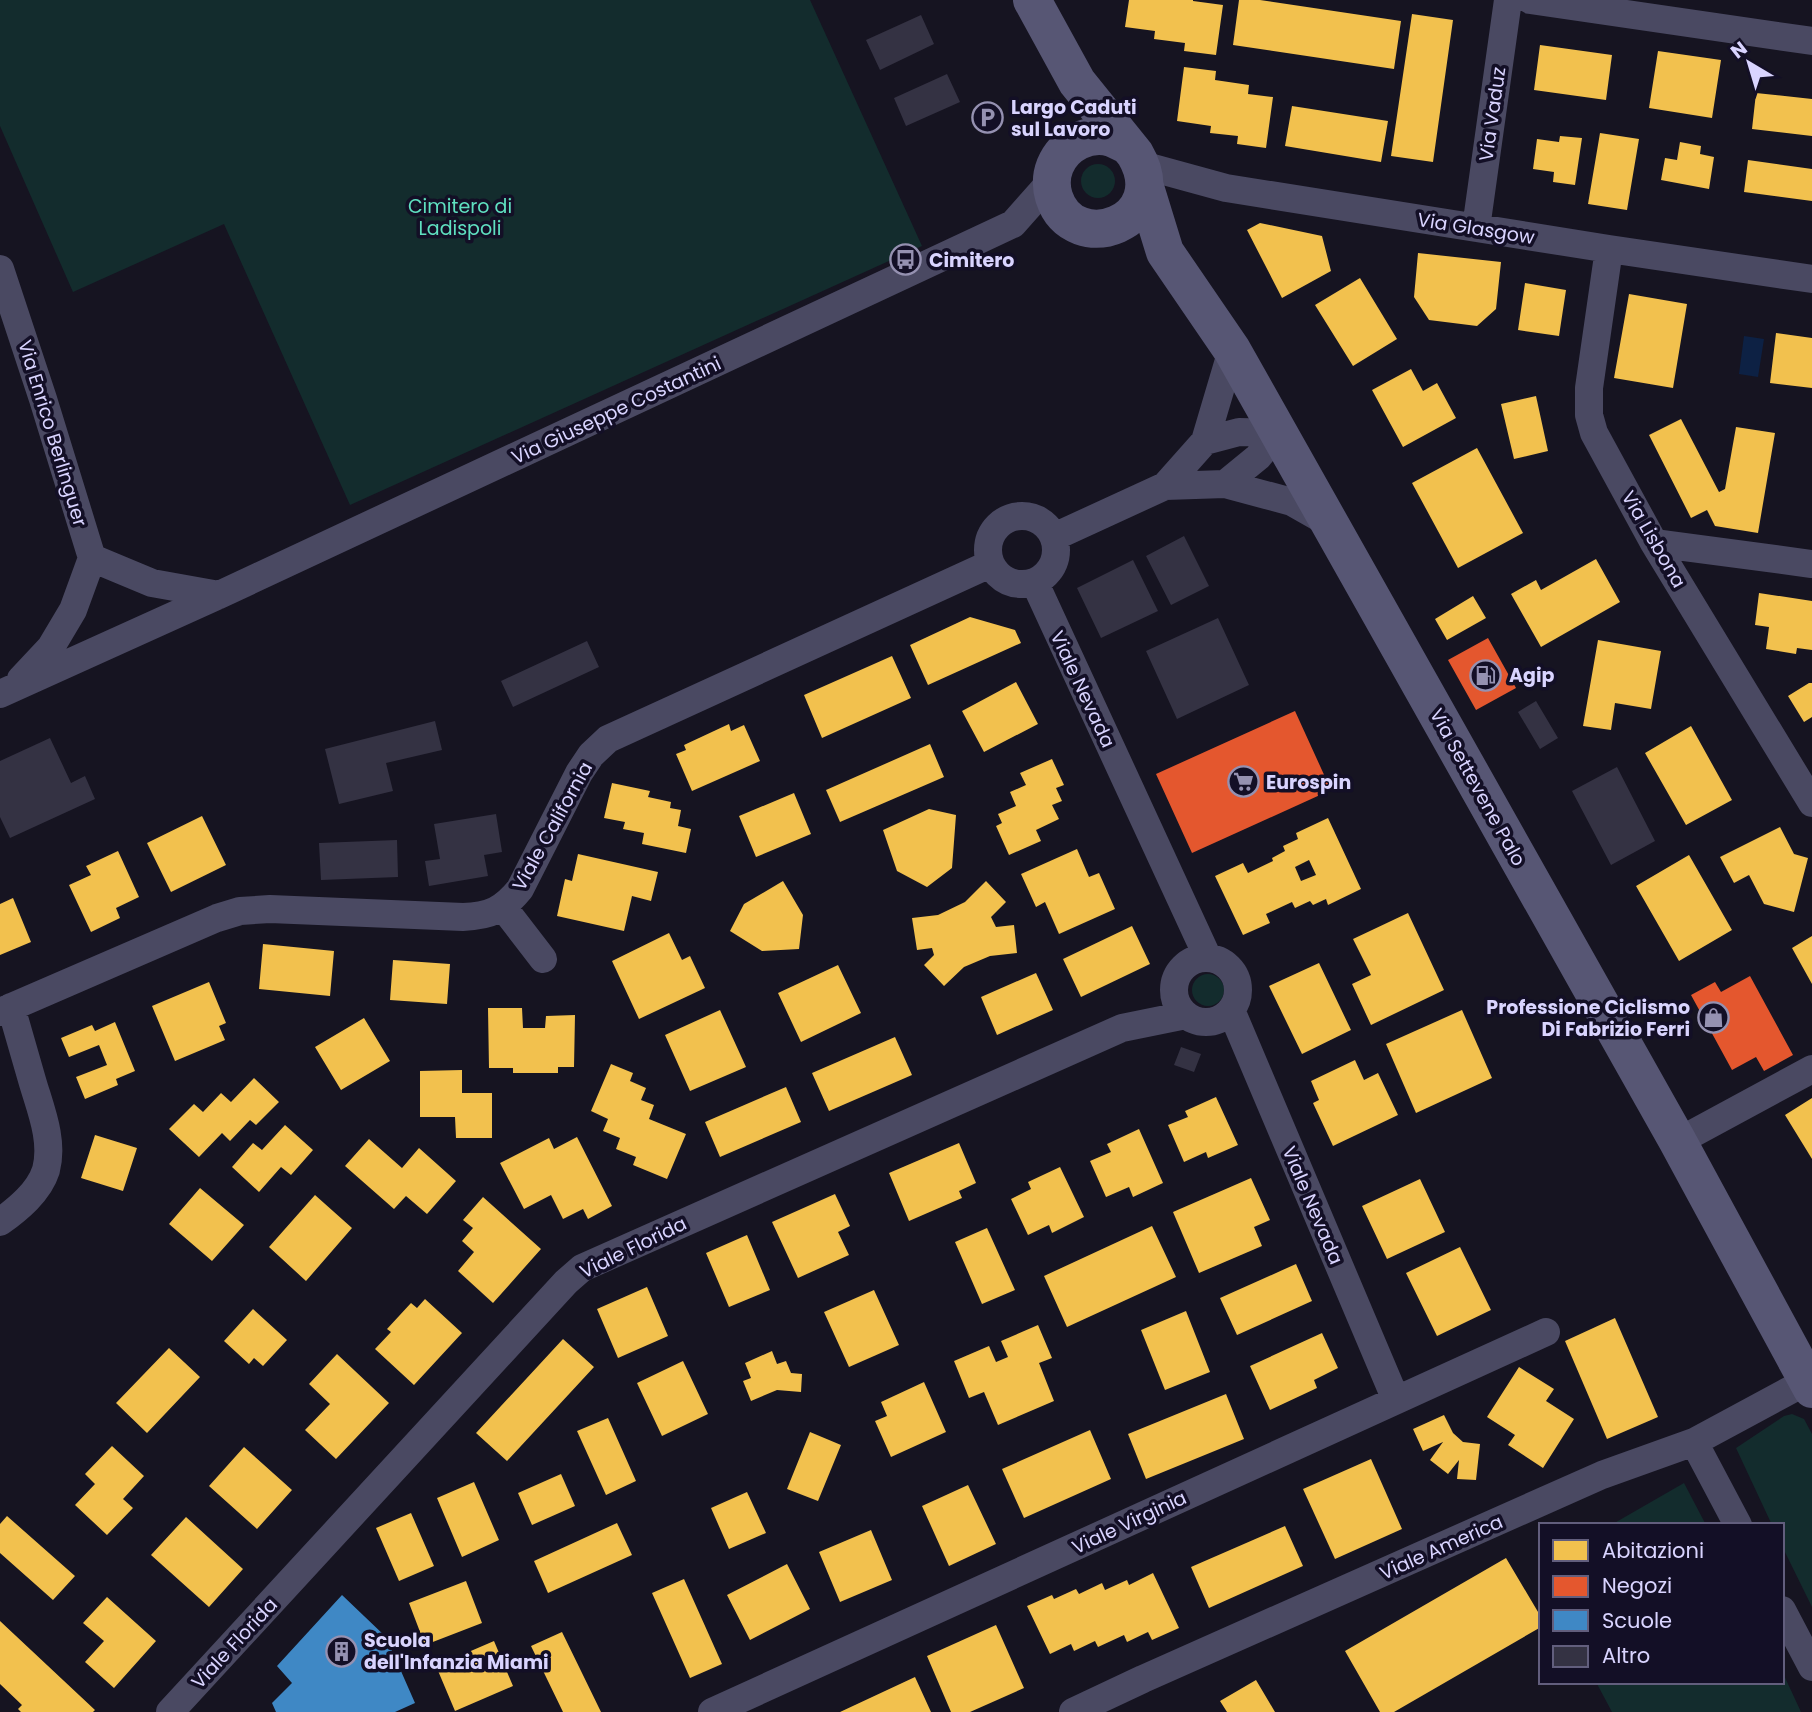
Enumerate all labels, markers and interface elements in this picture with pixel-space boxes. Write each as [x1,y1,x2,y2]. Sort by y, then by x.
north arrow [1714,28,1784,98]
text: N [1725,35,1753,65]
street label: Via Vaduz [1473,65,1512,163]
place label: Largo Caduti sul Lavoro [1011,94,1137,143]
parking icon: Largo Caduti sul Lavoro [971,101,1005,135]
park label: Cimitero di Ladispoli [408,193,512,242]
street label: Via Glasgow [1415,206,1537,251]
bus stop icon: Cimitero [889,243,923,277]
place label: Cimitero [929,247,1014,274]
street label: Via Enrico Berlinguer [11,337,94,530]
street label: Via Giuseppe Costantini [507,350,725,471]
street label: Via Lisbona [1615,486,1692,593]
street label: Viale Nevada [1044,626,1121,752]
fuel station icon: Agip [1469,658,1503,692]
place label: Agip [1509,662,1555,689]
street label: Via Settevene Palo [1423,704,1532,871]
street label: Viale California [506,757,599,896]
supermarket icon: Eurospin [1226,765,1260,799]
place label: Eurospin [1266,769,1351,796]
place label: Professione Ciclismo Di Fabrizio Ferri [1486,994,1690,1043]
shop icon: Professione Ciclismo Di Fabrizio Ferri [1696,1001,1730,1035]
street label: Viale Nevada [1275,1142,1350,1269]
street label: Viale Florida [575,1210,691,1285]
street label: Viale Virginia [1067,1484,1191,1561]
street label: Viale America [1375,1508,1507,1587]
legend [1539,1523,1784,1684]
text: Abitazioni [1602,1536,1704,1565]
text: Negozi [1602,1571,1672,1600]
street label: Viale Florida [185,1592,284,1695]
text: Scuole [1602,1606,1672,1635]
place label: Scuola dell'Infanzia Miami [364,1627,549,1676]
building icon: Scuola dell'Infanzia Miami [324,1634,358,1668]
text: Altro [1602,1641,1650,1670]

